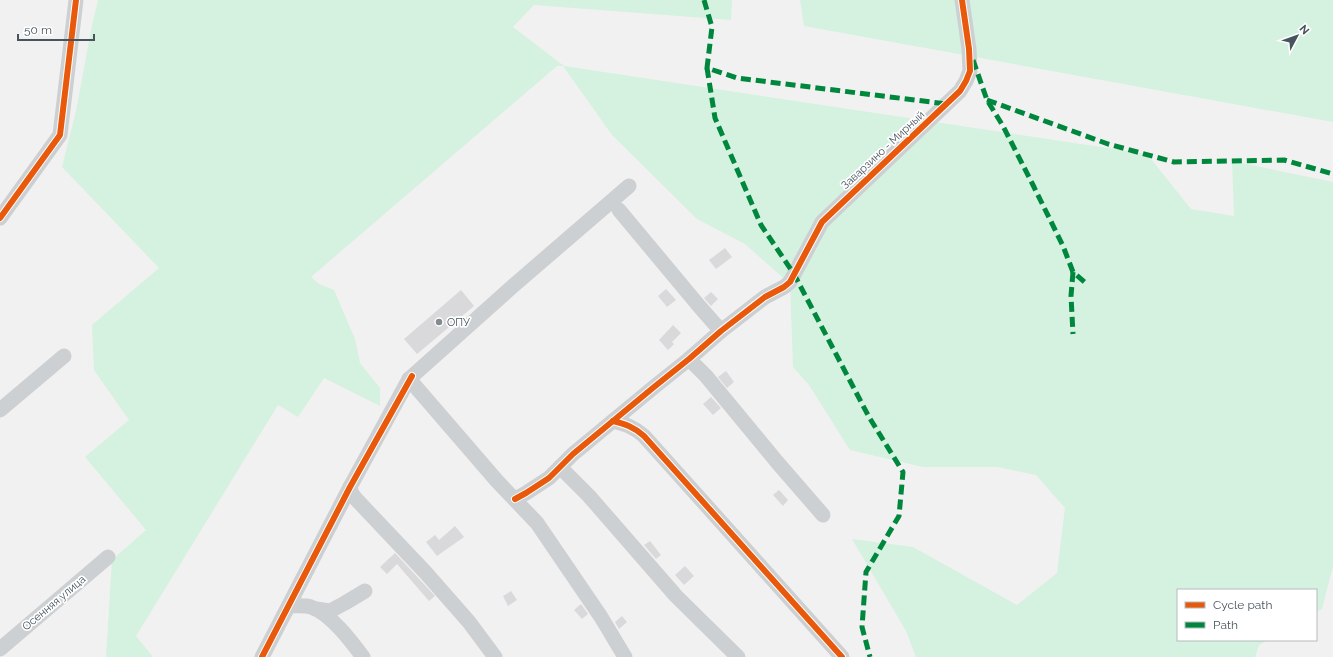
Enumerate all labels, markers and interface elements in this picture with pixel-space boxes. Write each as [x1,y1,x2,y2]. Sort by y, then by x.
scale bar [18,16,94,42]
north arrow [1277,16,1317,56]
text: N [1297,22,1312,37]
text: 50 m [24,23,52,37]
street label: Заварзино - Мирный [839,108,927,192]
place label: ОПУ [447,316,470,329]
marker: ОПУ [434,317,444,327]
street label: Осенняя улица [20,573,88,633]
legend [1177,589,1317,641]
text: Cycle path [1213,598,1272,612]
text: Path [1213,618,1238,632]

